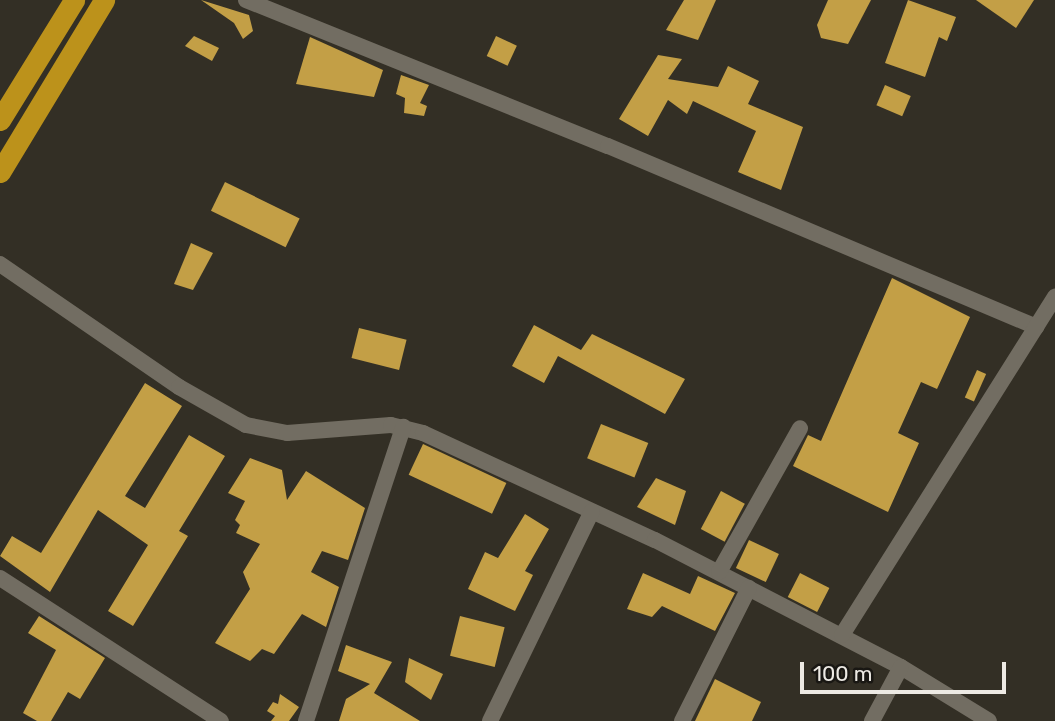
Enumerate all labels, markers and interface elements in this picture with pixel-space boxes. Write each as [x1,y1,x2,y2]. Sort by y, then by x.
scale bar [803,648,1010,692]
text: 100 m [813,661,872,686]

